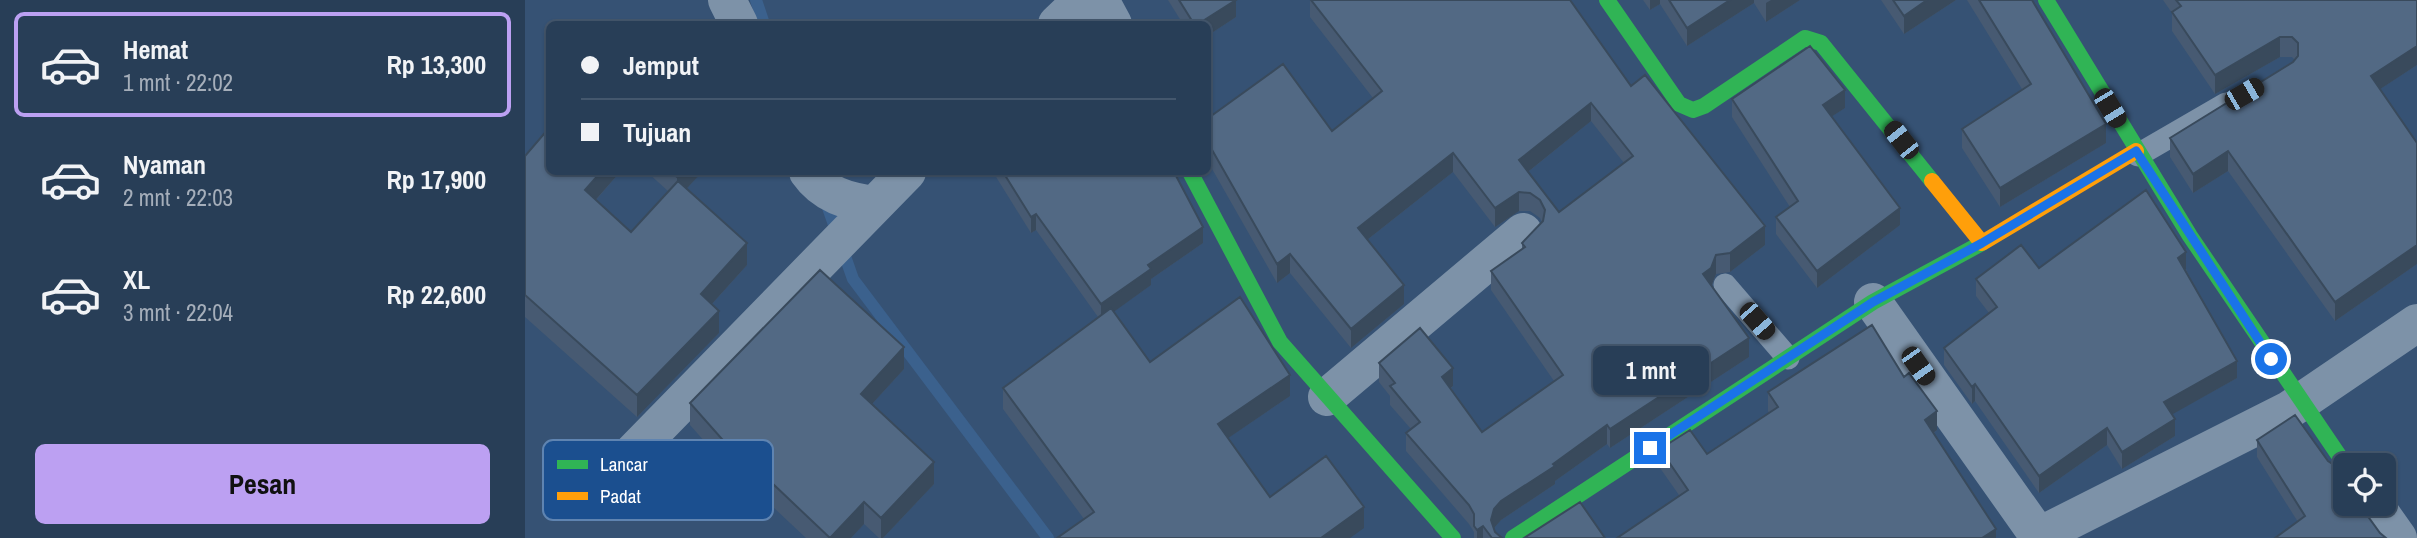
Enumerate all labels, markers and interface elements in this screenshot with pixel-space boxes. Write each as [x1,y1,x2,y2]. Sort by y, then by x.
text: Hemat [123,32,188,67]
icon: car [39,33,102,96]
text: Rp 13,300 [386,47,486,82]
text: Jemput [623,48,699,83]
text: 1 mnt · 22:02 [123,67,233,98]
car [2221,74,2268,114]
car [2091,85,2130,131]
text: Tujuan [623,115,691,150]
car [1880,117,1923,163]
text: Nyaman [123,147,206,182]
icon: car [39,148,102,211]
text: Rp 17,900 [386,162,486,197]
text: 2 mnt · 22:03 [123,182,233,213]
text: XL [123,262,150,297]
icon: car [39,263,102,326]
text: Rp 22,600 [386,277,486,312]
text: 3 mnt · 22:04 [123,297,233,328]
car [1736,298,1779,344]
car [1898,343,1939,389]
route start [2255,343,2287,375]
callout: 1 mnt [1592,346,1708,396]
text: 1 mnt [1626,355,1676,386]
route end [1634,432,1666,464]
legend [543,440,773,520]
button: Pesan [35,444,490,524]
text: Lancar [600,451,648,477]
map controls [2333,453,2396,516]
button: locate [2333,453,2396,516]
text: Padat [600,483,641,509]

